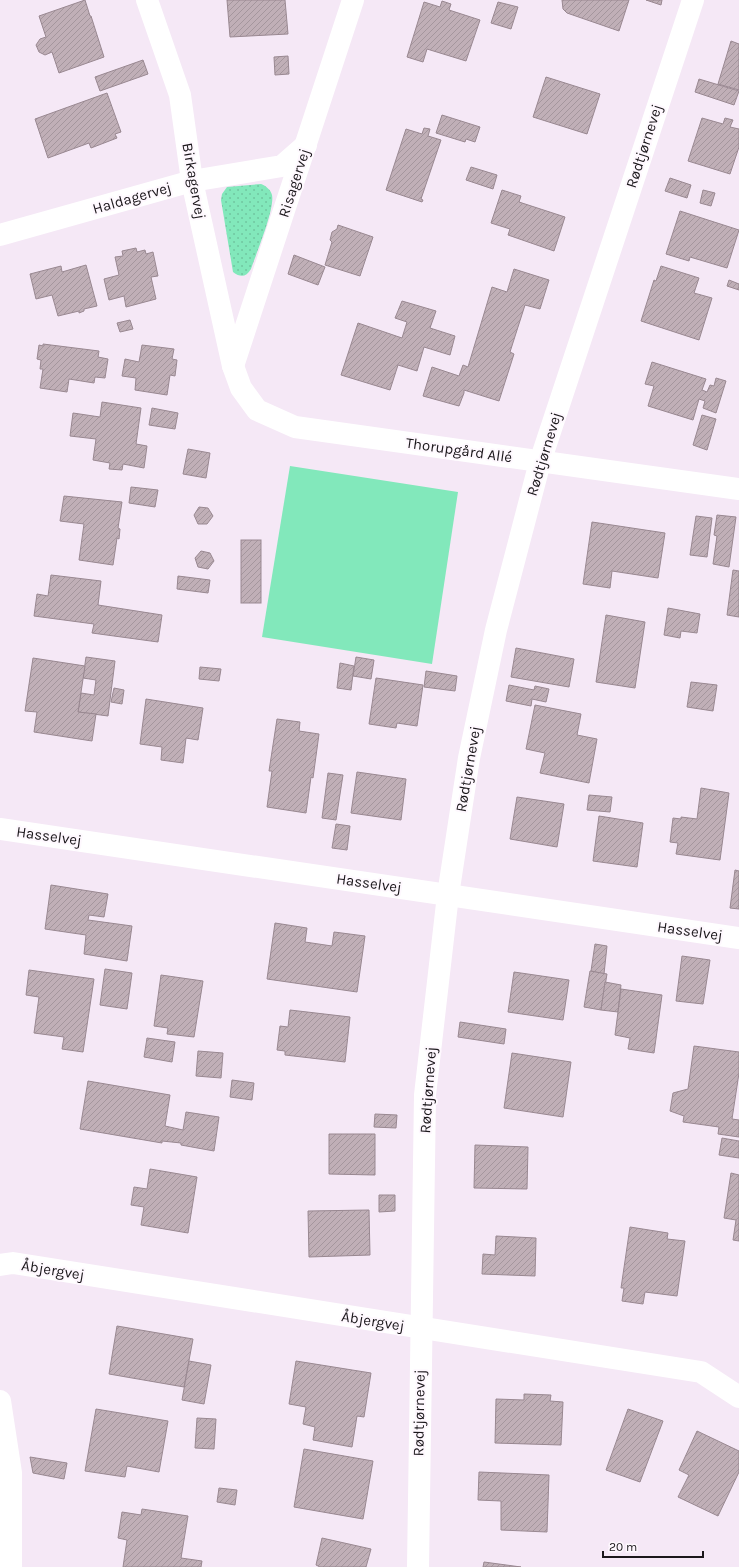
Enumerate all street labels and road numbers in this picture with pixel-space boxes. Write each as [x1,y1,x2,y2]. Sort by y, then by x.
street label: Rødtjørnevej [622,102,666,190]
street label: Birkagervej [178,141,210,221]
street label: Risagervej [274,146,314,220]
street label: Haldagervej [91,178,173,218]
street label: Rødtjørnevej [523,410,565,498]
street label: Thorupgård Allé [405,434,513,466]
street label: Rødtjørnevej [452,725,484,813]
street label: Hasselvej [15,823,83,849]
street label: Hasselvej [335,870,403,896]
street label: Hasselvej [656,918,724,944]
street label: Rødtjørnevej [416,1046,440,1134]
street label: Åbjergvej [20,1256,86,1284]
street label: Åbjergvej [340,1307,406,1335]
street label: Rødtjørnevej [409,1369,429,1457]

